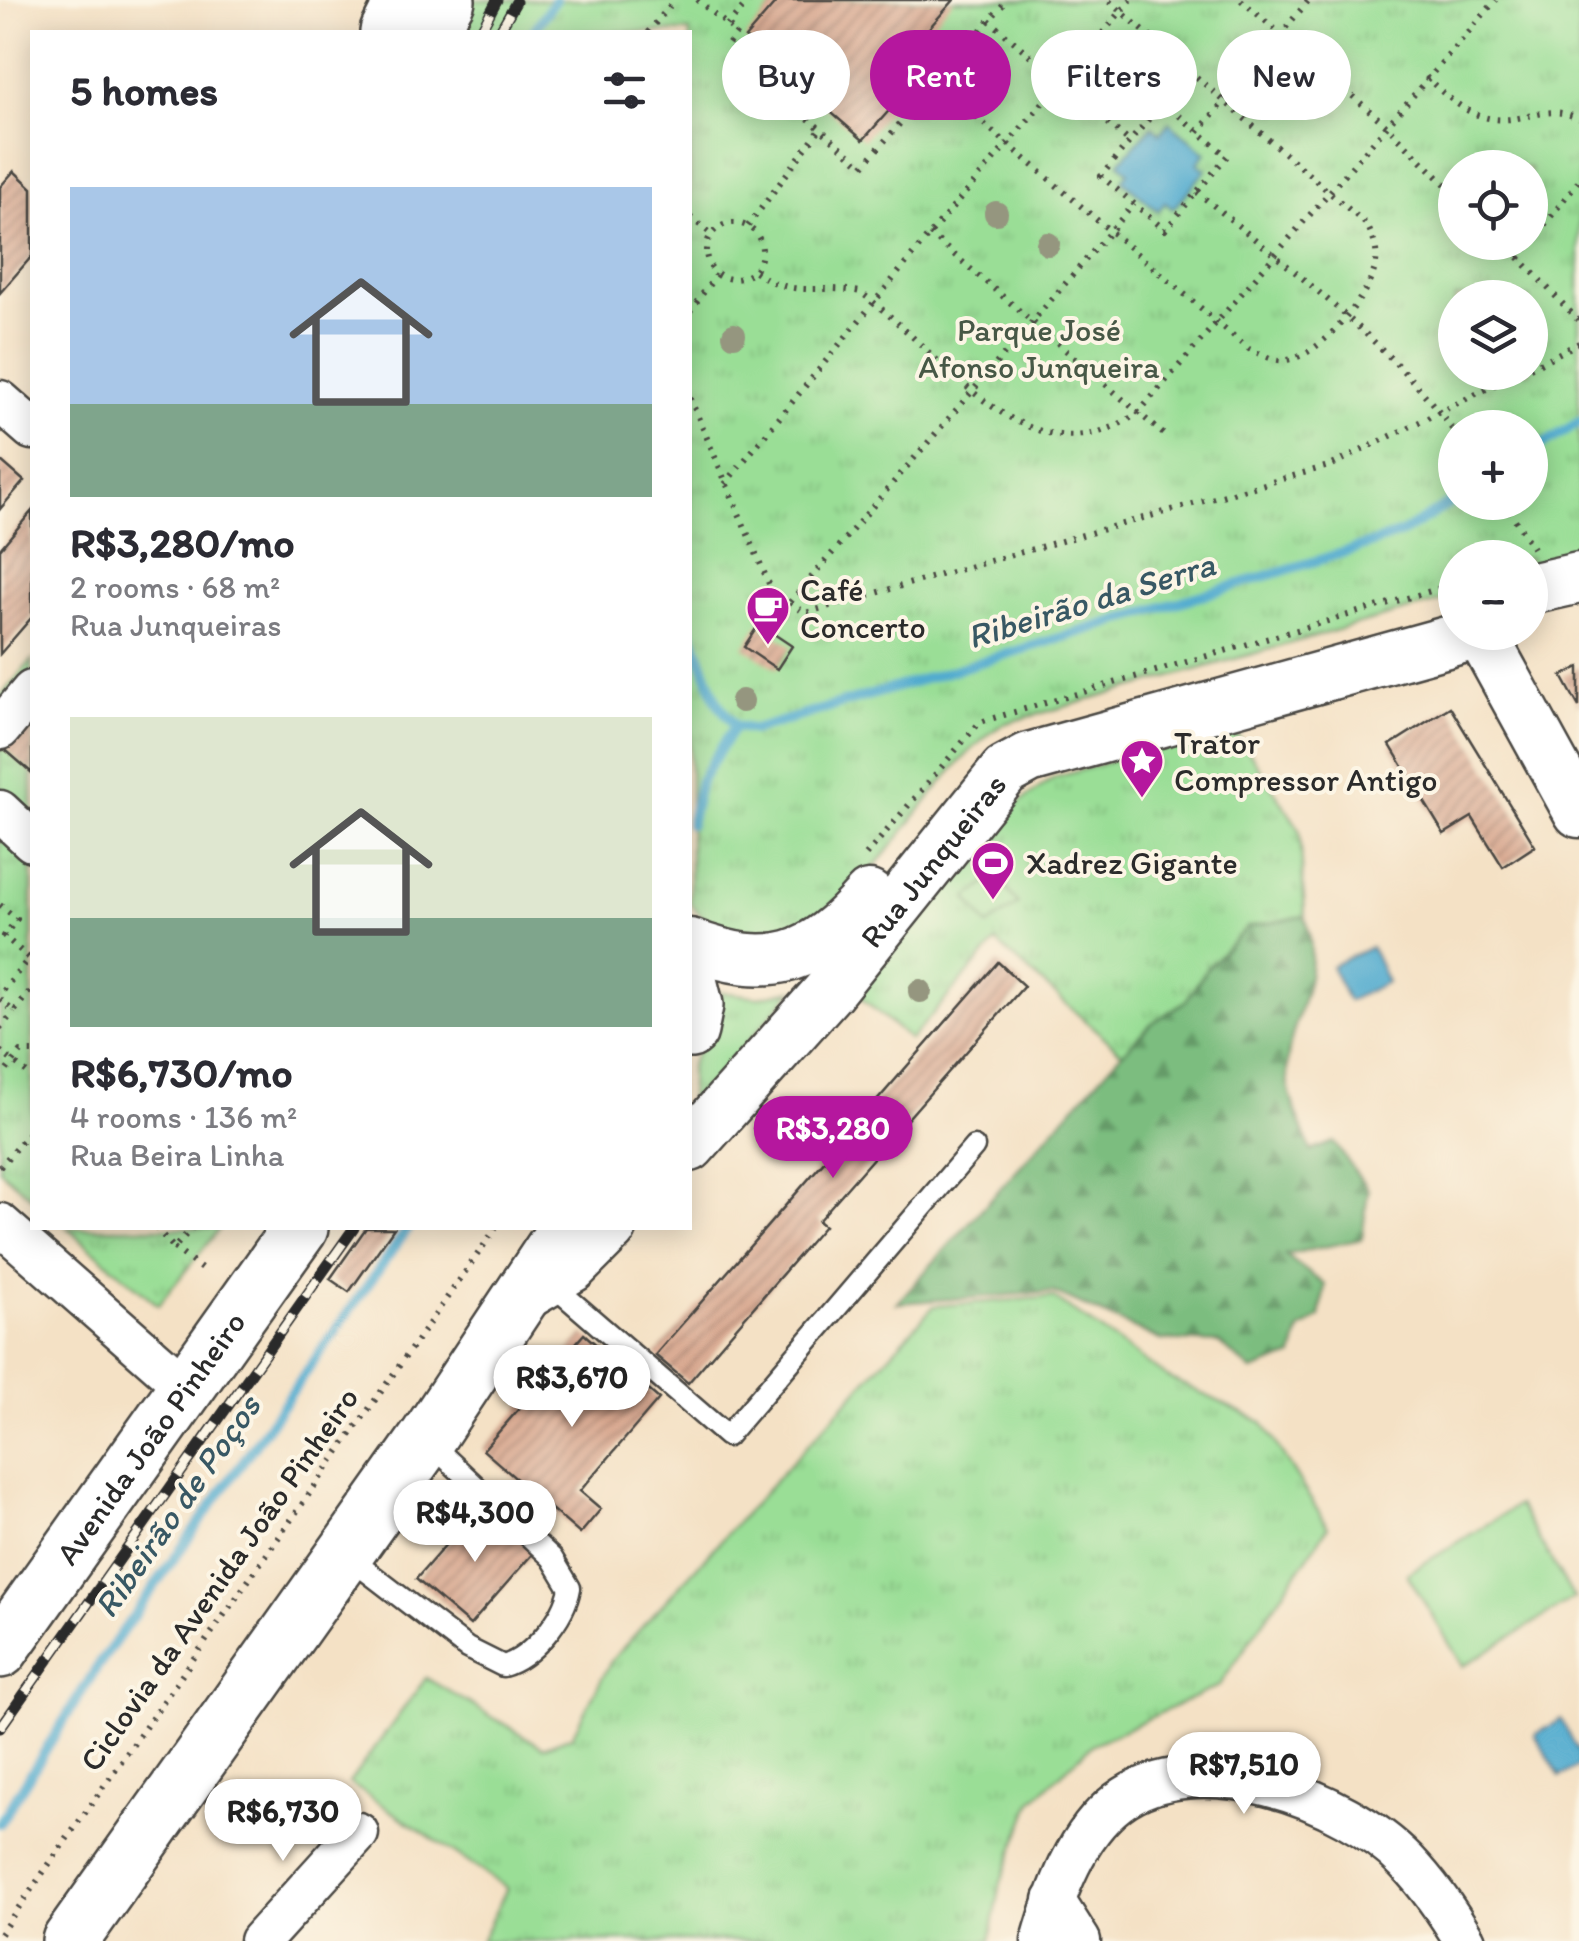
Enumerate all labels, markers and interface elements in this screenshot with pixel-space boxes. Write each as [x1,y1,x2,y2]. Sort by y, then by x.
chip: Buy [722,30,850,120]
chip: Rent [870,30,1011,120]
chip: Filters [1031,30,1197,120]
chip: New [1217,30,1351,120]
icon: filters [597,63,652,118]
text: 5 homes [70,65,218,116]
map controls [1438,150,1548,650]
button: locate [1438,150,1548,260]
icon: home [271,252,451,432]
button: layers [1438,280,1548,390]
park label: Parque José Afonso Junqueira [918,311,1160,386]
button: + [1438,410,1548,520]
text: R$3,280/mo [70,517,295,568]
button: − [1438,540,1548,650]
water label: Ribeirão da Serra [962,542,1221,658]
text: 2 rooms · 68 m² [70,568,280,606]
place label: Café Concerto [800,571,926,646]
cafe icon: Café Concerto [745,585,791,646]
text: Rua Junqueiras [70,606,282,644]
place label: Trator Compressor Antigo [1174,724,1438,799]
place icon: Trator Compressor Antigo [1119,738,1165,799]
street label: Rua Junqueiras [852,766,1014,955]
icon: home [271,782,451,962]
sports icon: Xadrez Gigante [970,840,1016,901]
place label: Xadrez Gigante [1026,844,1238,882]
text: R$6,730/mo [70,1047,293,1098]
pin: R$3,280 [741,1096,925,1181]
text: 4 rooms · 136 m² [70,1098,297,1136]
text: R$3,280 [776,1109,890,1147]
text: Rua Beira Linha [70,1136,285,1174]
street label: Avenida João Pinheiro [48,1304,253,1572]
pin: R$3,670 [480,1345,664,1430]
text: R$3,670 [515,1358,629,1396]
street label: Ciclovia da Avenida João Pinheiro [72,1380,366,1778]
water label: Ribeirão de Poços [85,1385,270,1625]
pin: R$4,300 [383,1480,567,1565]
text: R$4,300 [415,1493,535,1531]
pin: R$7,510 [1152,1732,1336,1817]
text: R$7,510 [1189,1745,1299,1783]
pin: R$6,730 [191,1779,375,1864]
text: R$6,730 [226,1792,340,1830]

